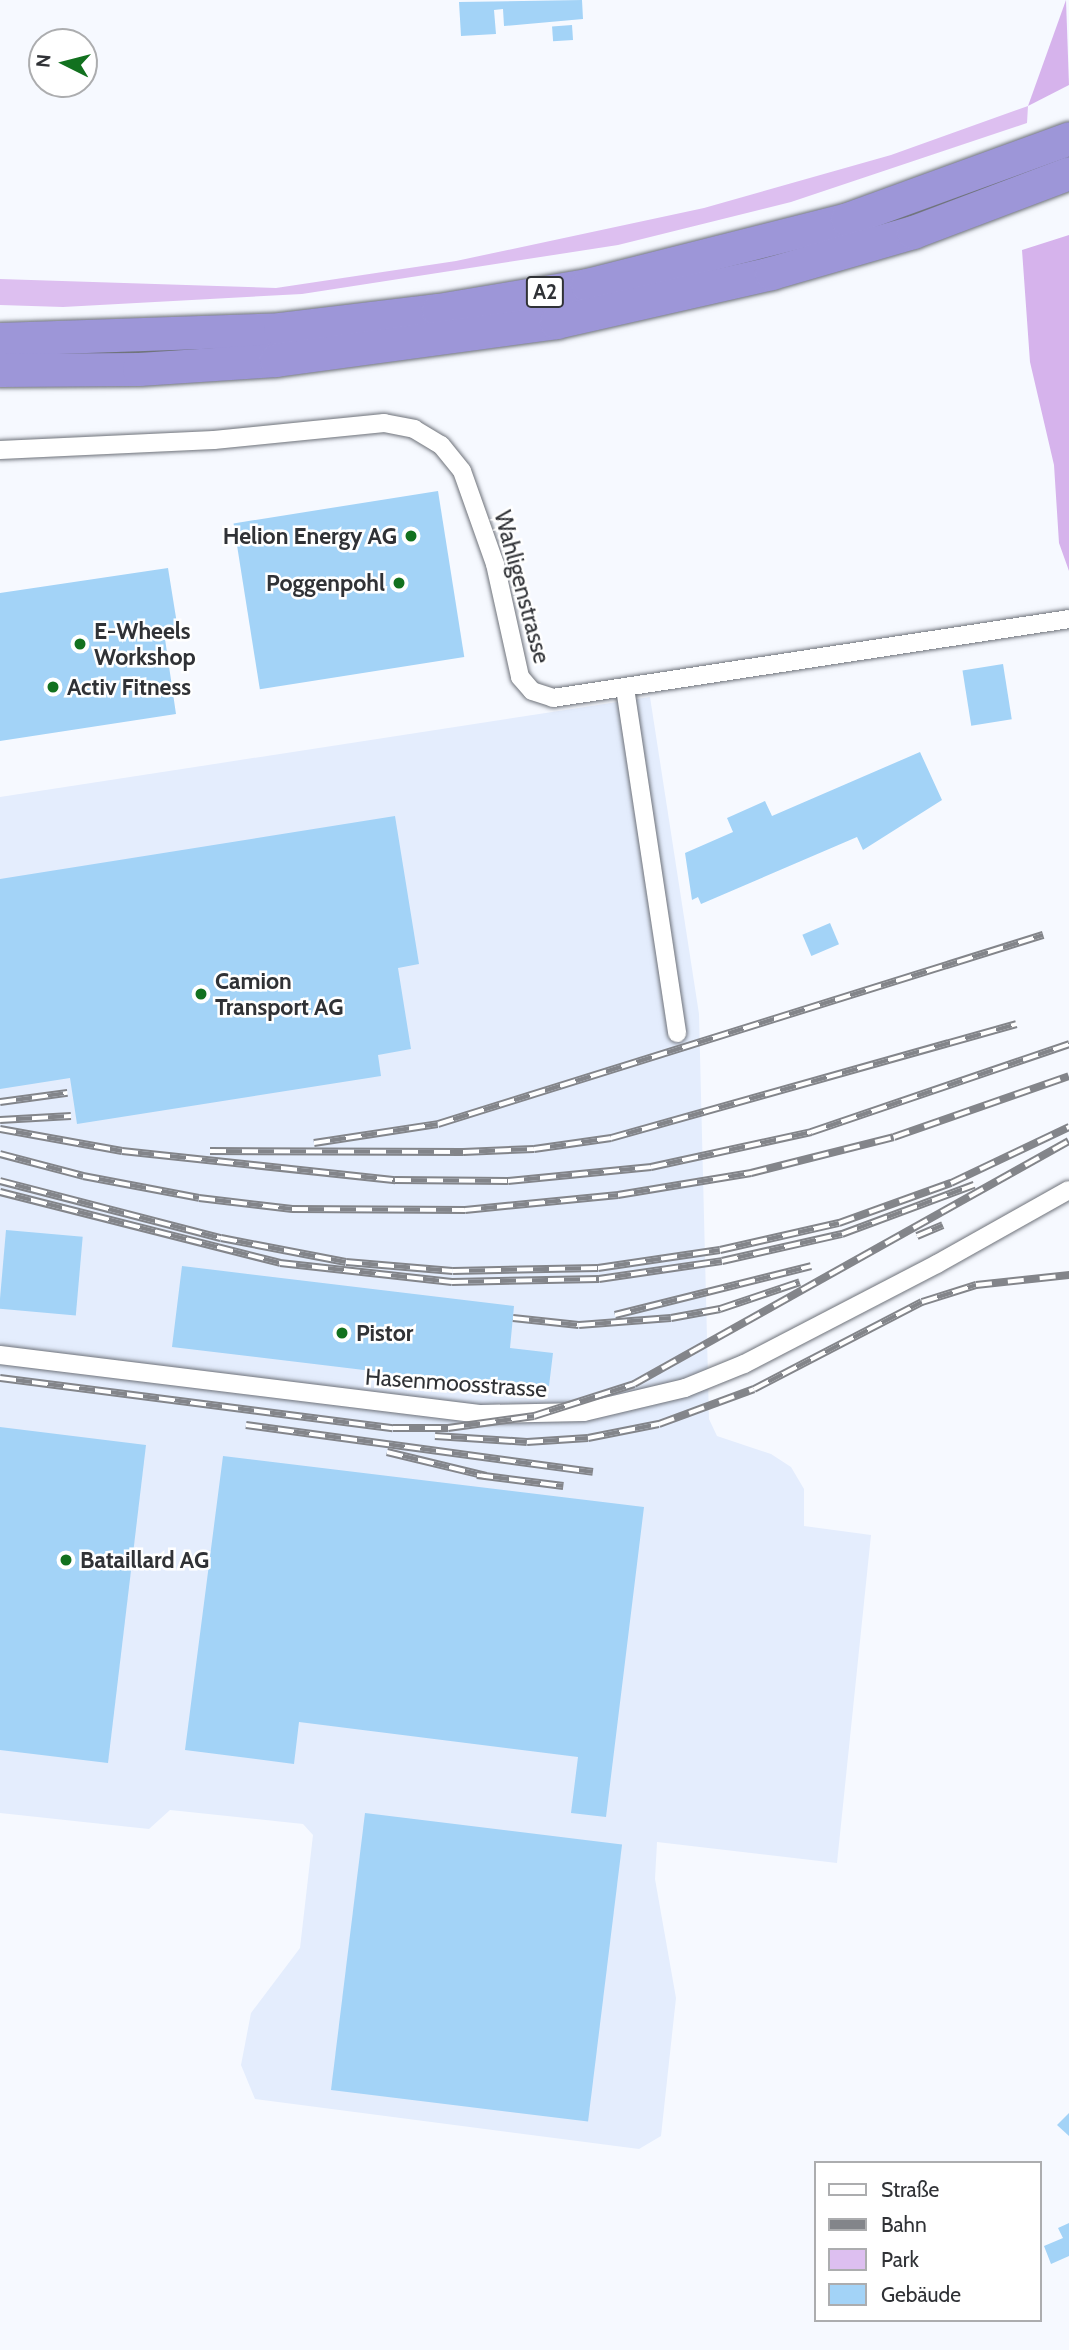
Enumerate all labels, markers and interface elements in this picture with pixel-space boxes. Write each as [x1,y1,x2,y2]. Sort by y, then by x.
north arrow [28,28,98,98]
text: N [31,53,56,69]
road number: A2 [526,274,564,310]
street label: Wahligenstrasse [488,508,556,666]
place label: Helion Energy AG [223,522,397,550]
marker: Helion Energy AG [403,528,419,544]
place label: Poggenpohl [266,569,385,597]
marker: Poggenpohl [391,575,407,591]
place label: E-Wheels Workshop [94,617,196,671]
marker: E-Wheels Workshop [72,636,88,652]
place label: Activ Fitness [67,673,191,701]
marker: Activ Fitness [45,679,61,695]
place label: Camion Transport AG [215,967,344,1021]
marker: Camion Transport AG [193,986,209,1002]
place label: Pistor [356,1319,413,1347]
marker: Pistor [334,1325,350,1341]
street label: Hasenmoosstrasse [364,1363,548,1403]
place label: Bataillard AG [80,1546,209,1574]
marker: Bataillard AG [58,1552,74,1568]
legend [814,2161,1041,2322]
text: Straße [881,2177,939,2202]
text: Bahn [881,2212,927,2237]
text: Park [881,2247,919,2272]
text: Gebäude [881,2282,961,2307]

